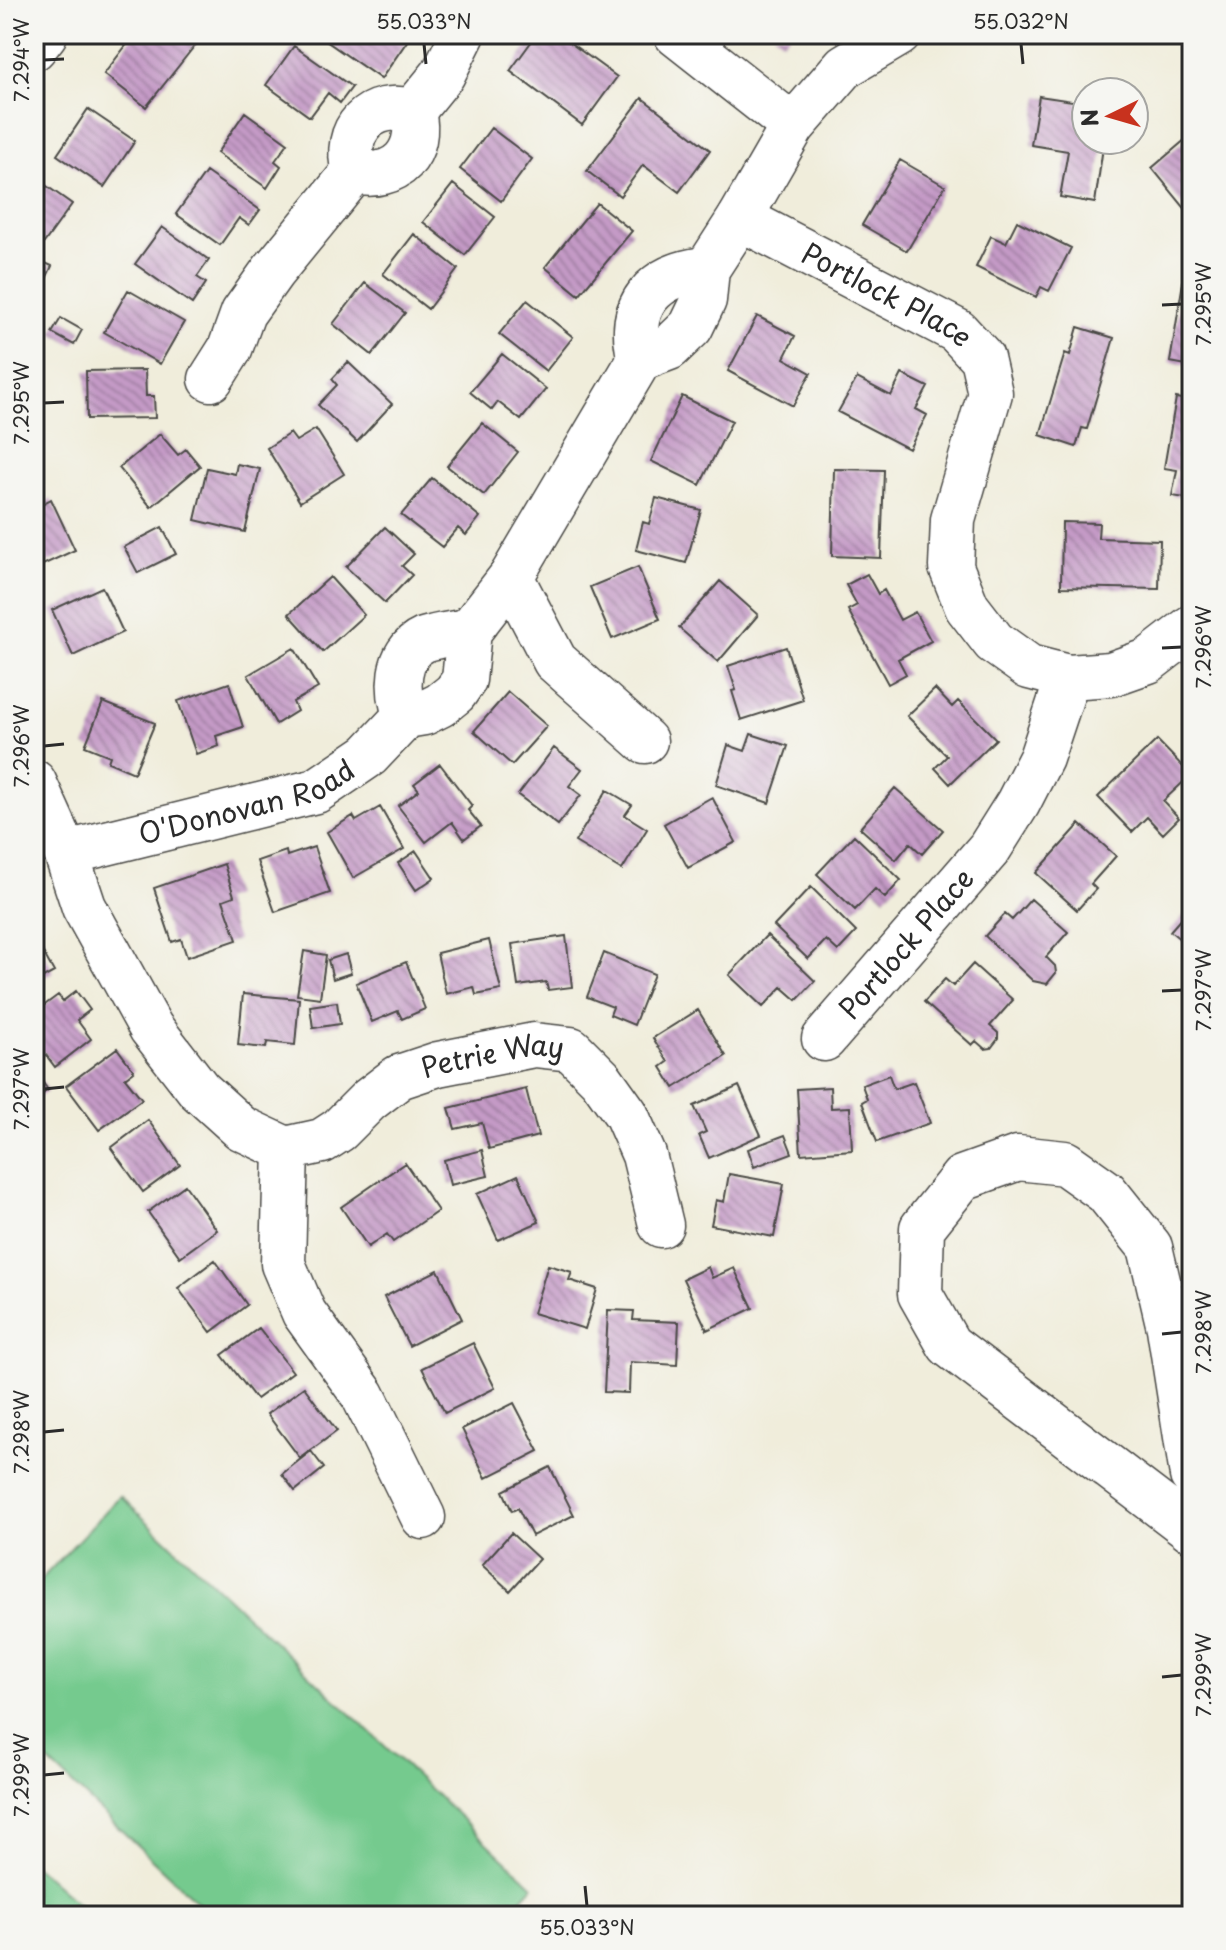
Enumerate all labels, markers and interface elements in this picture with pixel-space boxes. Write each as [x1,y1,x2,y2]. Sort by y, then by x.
text: 55.033°N [376,6,472,36]
text: 55.032°N [973,6,1069,36]
text: 7.294°W [6,18,36,102]
north arrow [1070,76,1150,156]
text: N [1071,108,1106,128]
street label: Portlock Place [795,231,984,356]
text: 7.295°W [1188,262,1218,346]
text: 7.295°W [6,361,36,445]
text: 7.296°W [1188,605,1218,689]
text: 7.296°W [6,704,36,788]
street label: O'Donovan Road [134,748,363,854]
street label: Portlock Place [828,858,983,1028]
text: 7.297°W [1188,948,1218,1031]
street label: Petrie Way [415,1022,566,1088]
text: 7.297°W [6,1047,36,1130]
text: 7.298°W [1188,1289,1218,1374]
text: 7.298°W [6,1389,36,1474]
text: 7.299°W [1188,1633,1218,1717]
text: 7.299°W [6,1733,36,1817]
text: 55.033°N [539,1912,635,1942]

